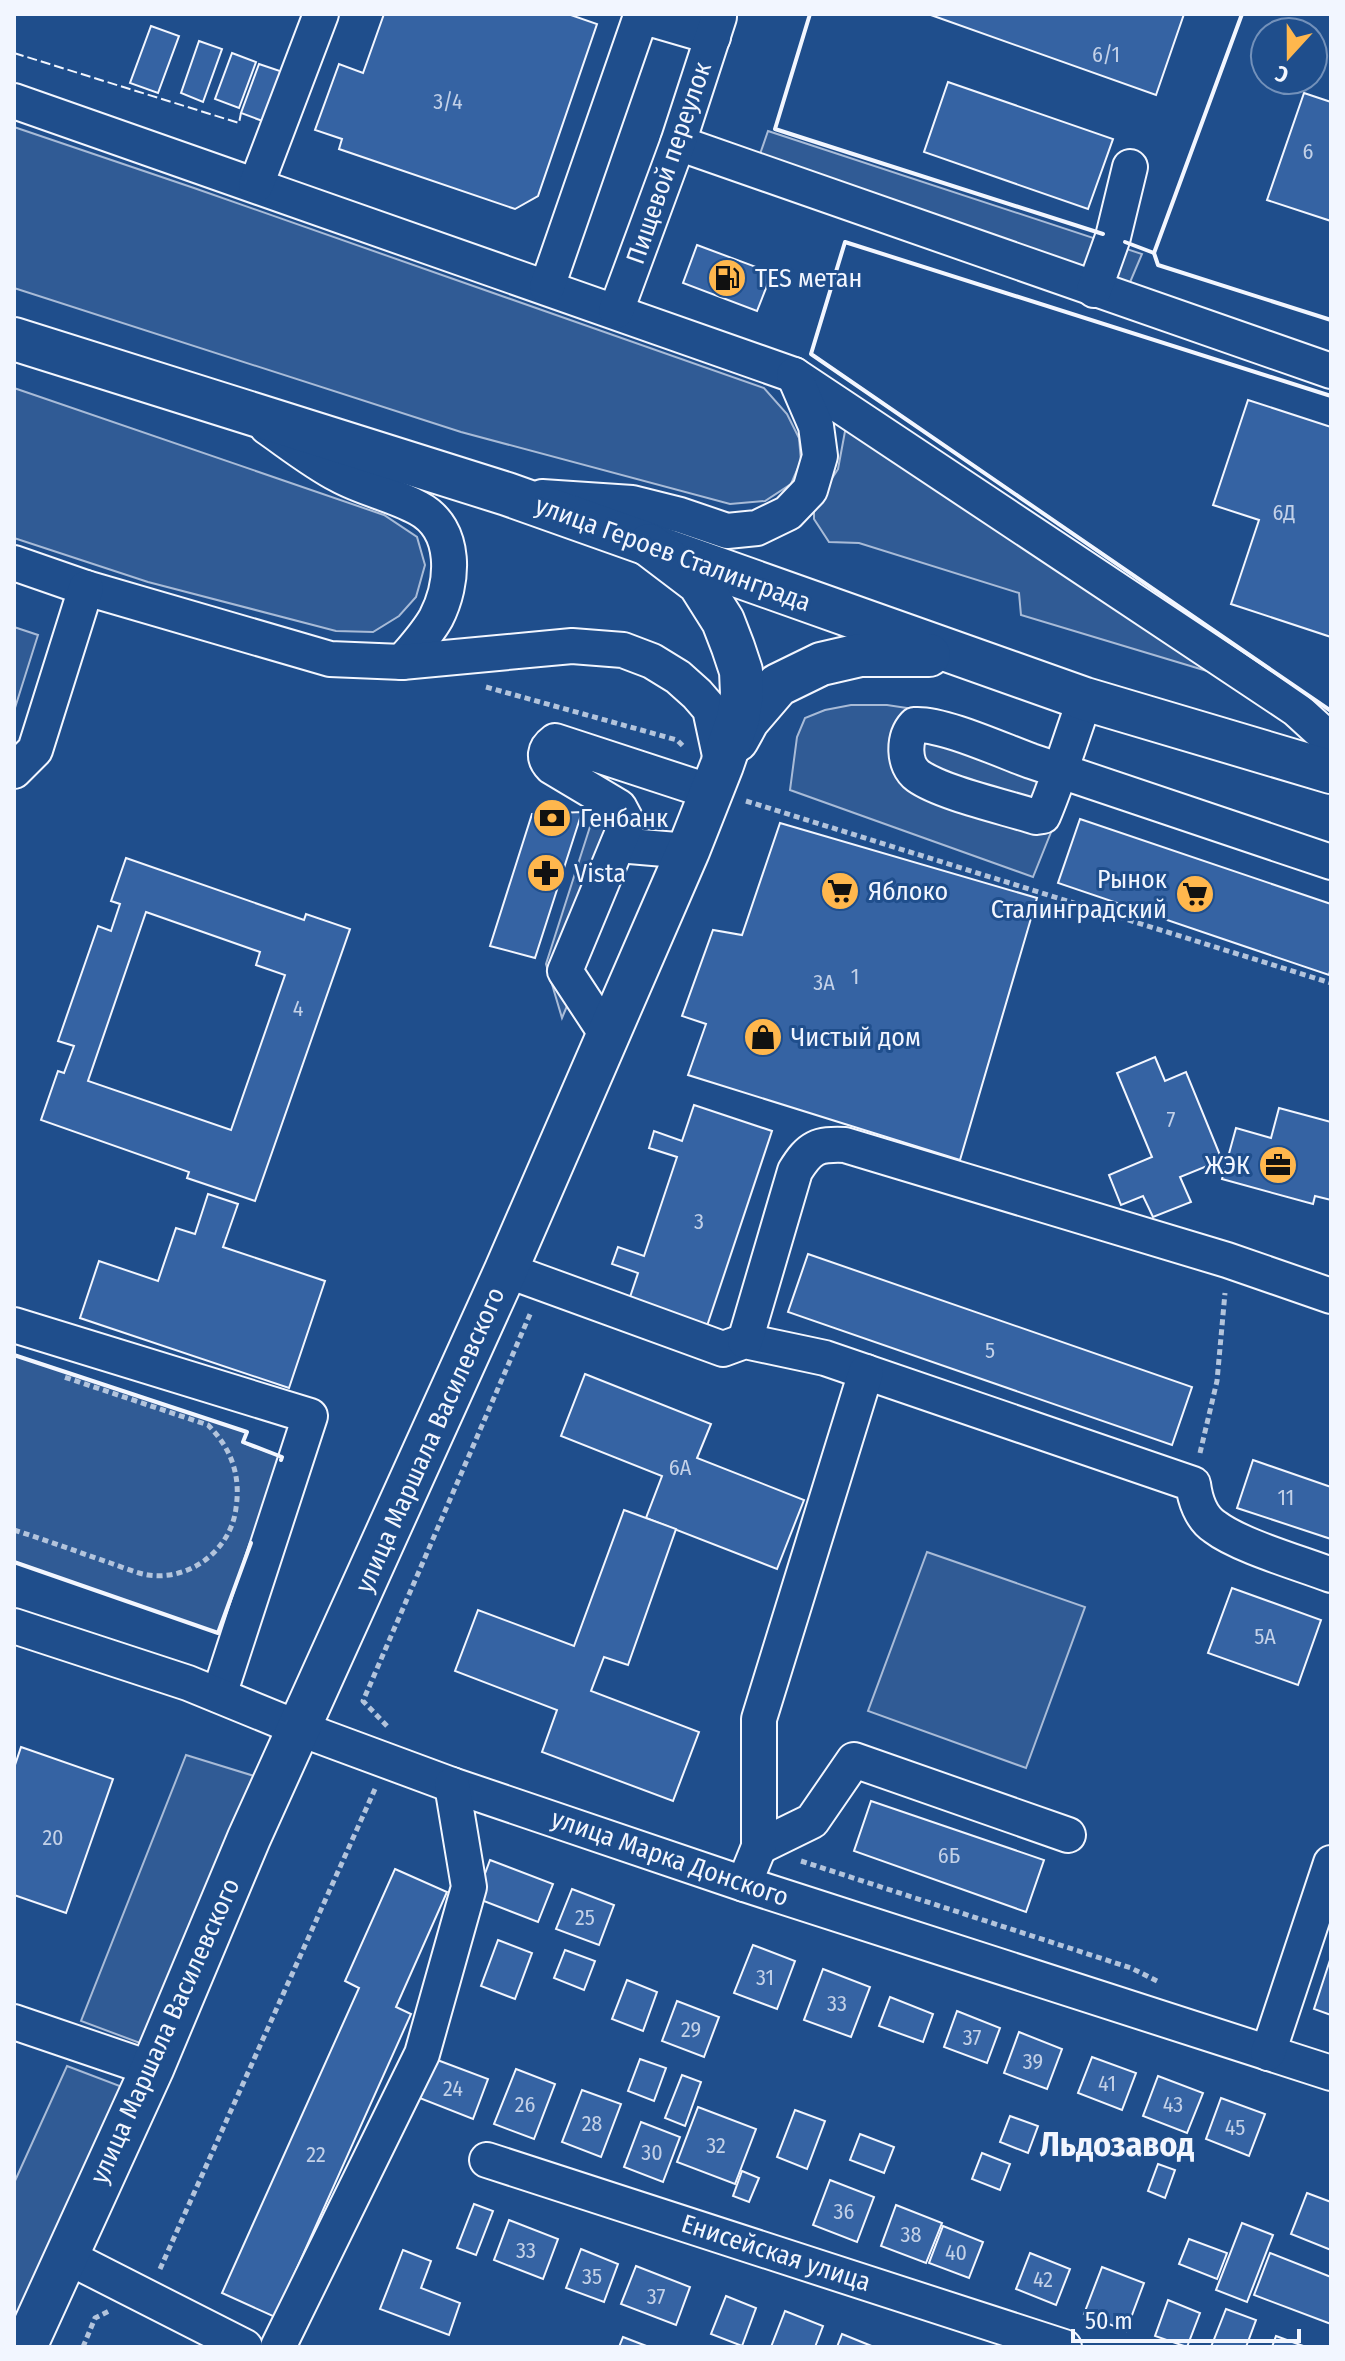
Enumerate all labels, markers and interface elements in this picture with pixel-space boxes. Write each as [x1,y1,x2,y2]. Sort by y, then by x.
north arrow [1249,16,1329,96]
house number: 6/1 [1092,41,1120,68]
street label: Пищевой переулок [620,58,718,268]
text: С [1271,59,1292,89]
house number: 3/4 [433,88,463,115]
house number: 6 [1303,138,1314,165]
fuel station icon: TES метан [706,257,748,299]
place label: TES метан [755,263,862,294]
street label: улица Героев Сталинграда [531,490,815,618]
house number: 6Д [1272,499,1296,526]
bank icon: Генбанк [531,797,573,839]
place label: Генбанк [580,803,668,834]
pharmacy icon: Vista [525,852,567,894]
place label: Vista [574,858,626,889]
place label: Рынок Сталинградский [991,864,1167,925]
supermarket icon: Яблоко [819,870,861,912]
supermarket icon: Рынок Сталинградский [1174,873,1216,915]
place label: Яблоко [868,876,948,907]
house number: 1 [851,963,859,990]
house number: 3А [813,969,835,996]
house number: 4 [293,995,304,1022]
shop icon: Чистый дом [742,1016,784,1058]
place label: Чистый дом [791,1022,921,1053]
house number: 7 [1167,1106,1176,1133]
office icon: ЖЭК [1257,1144,1299,1186]
place label: ЖЭК [1205,1150,1250,1181]
house number: 3 [694,1208,704,1235]
street label: улица Маршала Василевского [349,1283,511,1597]
house number: 5 [985,1337,995,1364]
house number: 6А [669,1454,692,1481]
house number: 11 [1278,1484,1294,1511]
house number: 5А [1254,1623,1276,1650]
street label: улица Марка Донского [547,1803,793,1913]
house number: 20 [42,1824,64,1851]
house number: 6Б [938,1842,960,1869]
street label: улица Маршала Василевского [84,1874,246,2188]
house number: 25 [575,1904,595,1931]
house number: 31 [756,1964,774,1991]
house number: 33 [827,1990,847,2017]
house number: 29 [681,2016,701,2043]
house number: 37 [963,2024,981,2051]
house number: 39 [1023,2048,1043,2075]
house number: 41 [1098,2070,1116,2097]
house number: 24 [443,2075,463,2102]
house number: 26 [515,2091,535,2118]
house number: 43 [1163,2091,1183,2118]
house number: 28 [582,2110,602,2137]
house number: 45 [1225,2114,1245,2141]
district label: Льдозавод [1040,2124,1194,2165]
house number: 32 [706,2132,726,2159]
house number: 30 [641,2139,663,2166]
house number: 22 [306,2141,326,2168]
house number: 36 [834,2198,855,2225]
street label: Енисейская улица [678,2208,874,2298]
house number: 38 [901,2221,921,2248]
house number: 33 [516,2237,536,2264]
house number: 40 [945,2239,967,2266]
house number: 35 [582,2263,602,2290]
house number: 42 [1033,2266,1053,2293]
house number: 37 [647,2283,665,2310]
scale bar [1073,2293,1299,2343]
text: 50 m [1085,2307,1133,2335]

